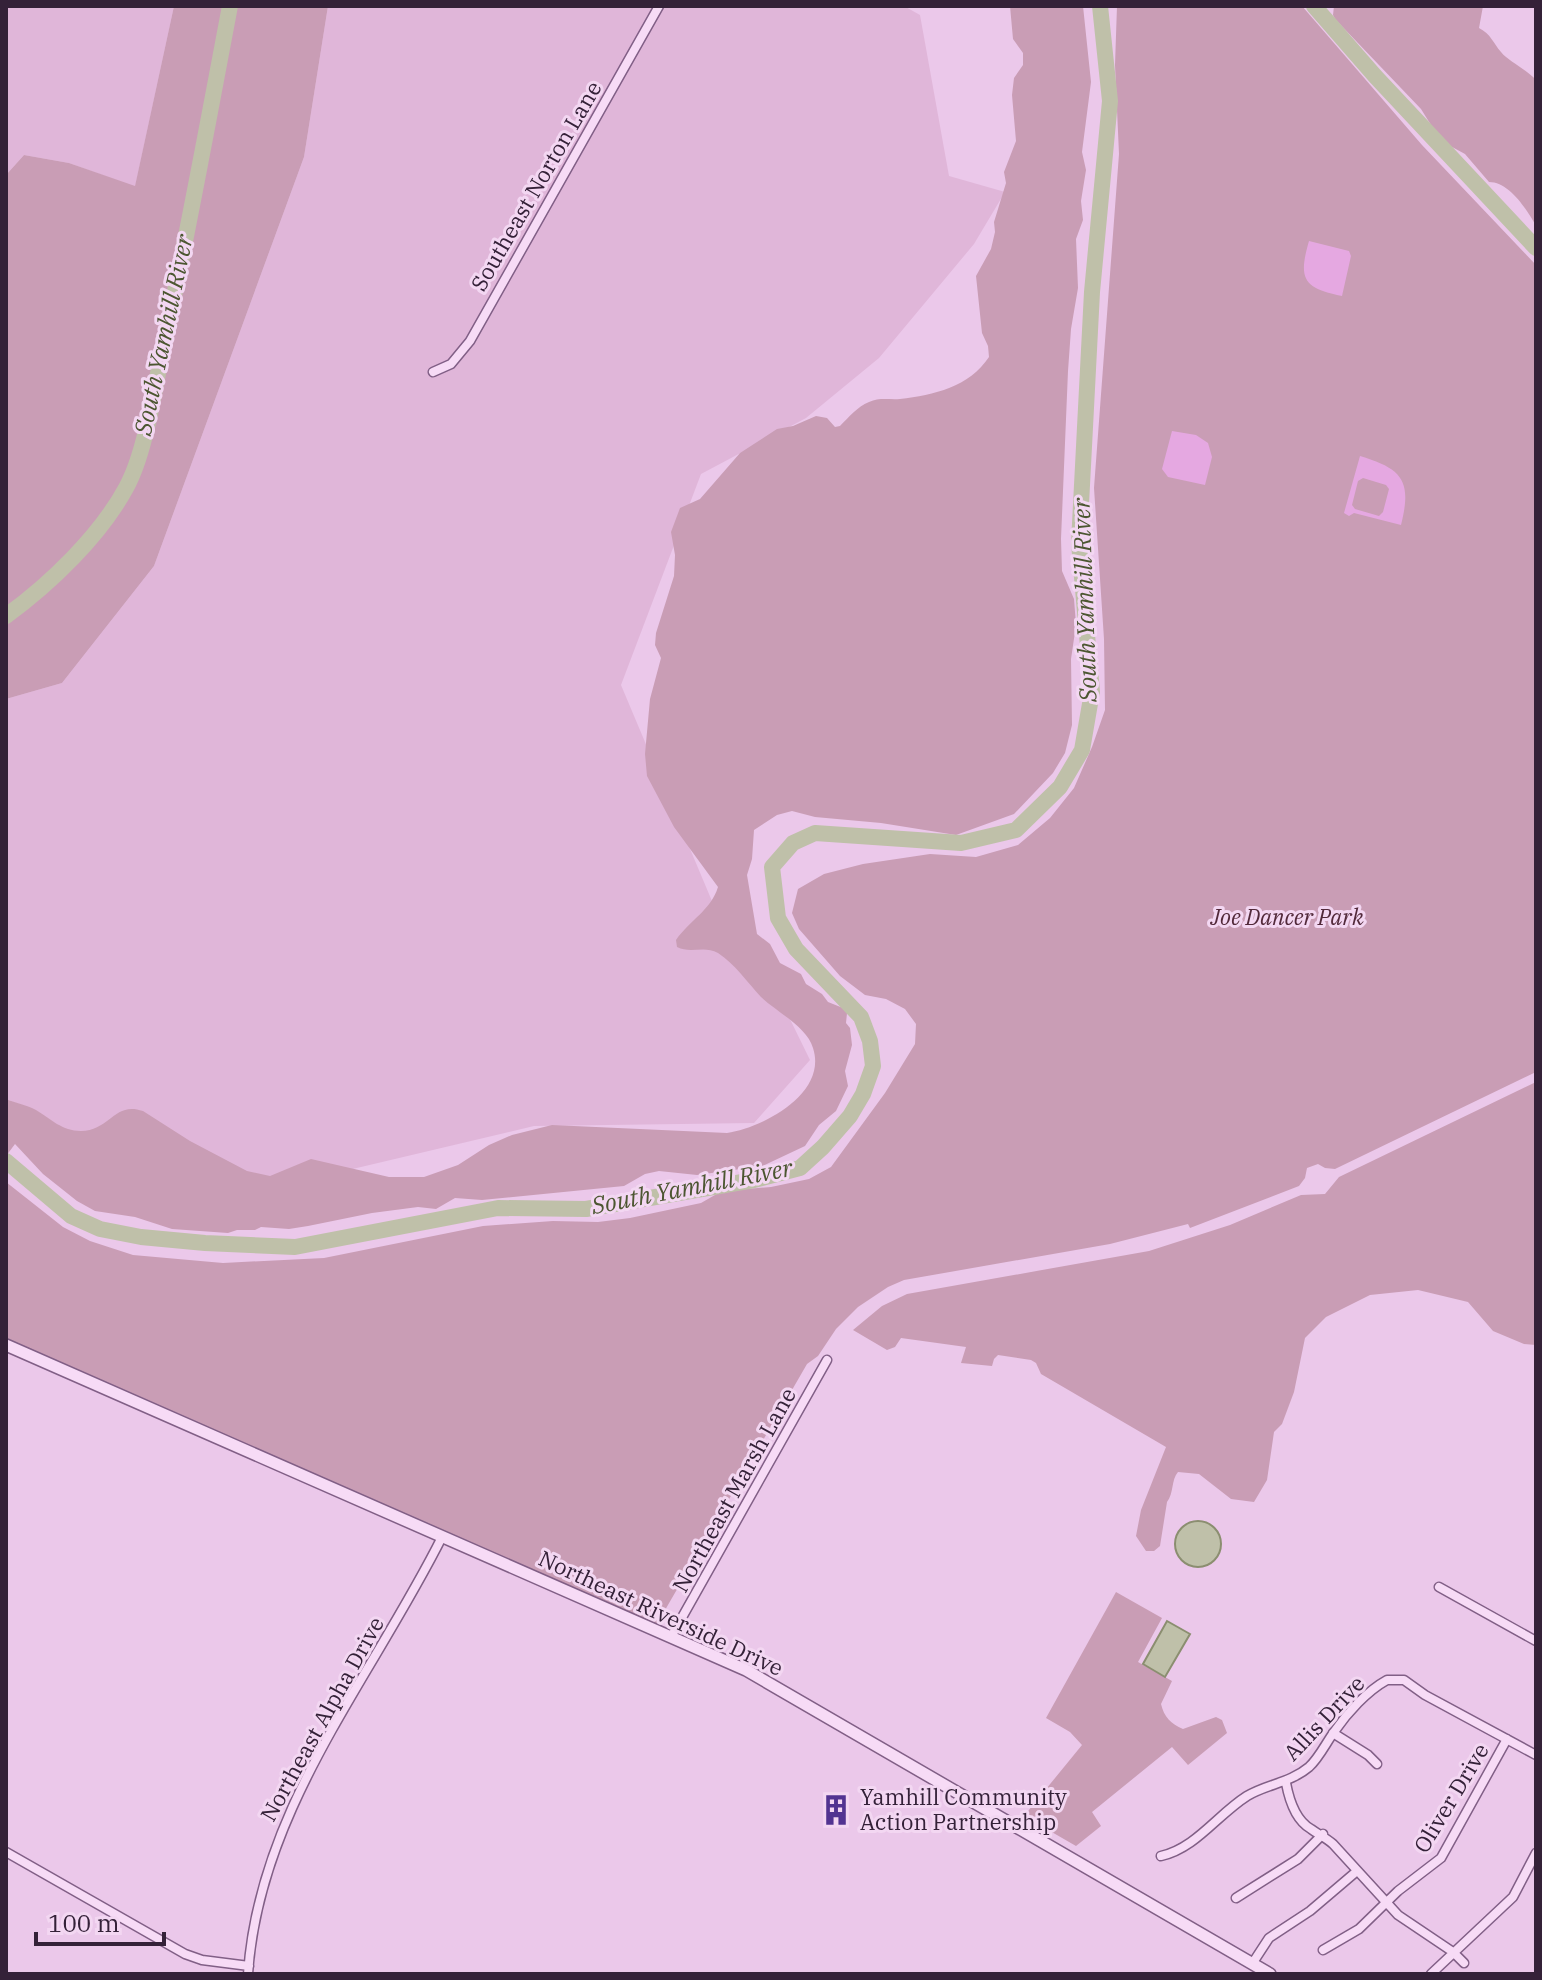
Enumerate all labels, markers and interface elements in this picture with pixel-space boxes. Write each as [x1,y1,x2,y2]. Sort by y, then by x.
street label: Southeast Norton Lane [464,76,608,296]
water label: South Yamhill River [126,230,200,439]
water label: South Yamhill River [1064,496,1104,704]
park label: Joe Dancer Park [1209,902,1364,931]
water label: South Yamhill River [588,1151,797,1221]
street label: Northeast Marsh Lane [665,1382,802,1597]
street label: Northeast Riverside Drive [534,1543,788,1682]
street label: Northeast Alpha Drive [253,1611,390,1826]
street label: Allis Drive [1277,1669,1371,1766]
street label: Oliver Drive [1406,1738,1495,1858]
place label: Yamhill Community Action Partnership [860,1782,1067,1836]
building icon: Yamhill Community Action Partnership [819,1793,853,1827]
scale bar [36,1896,164,1946]
text: 100 m [48,1907,120,1939]

